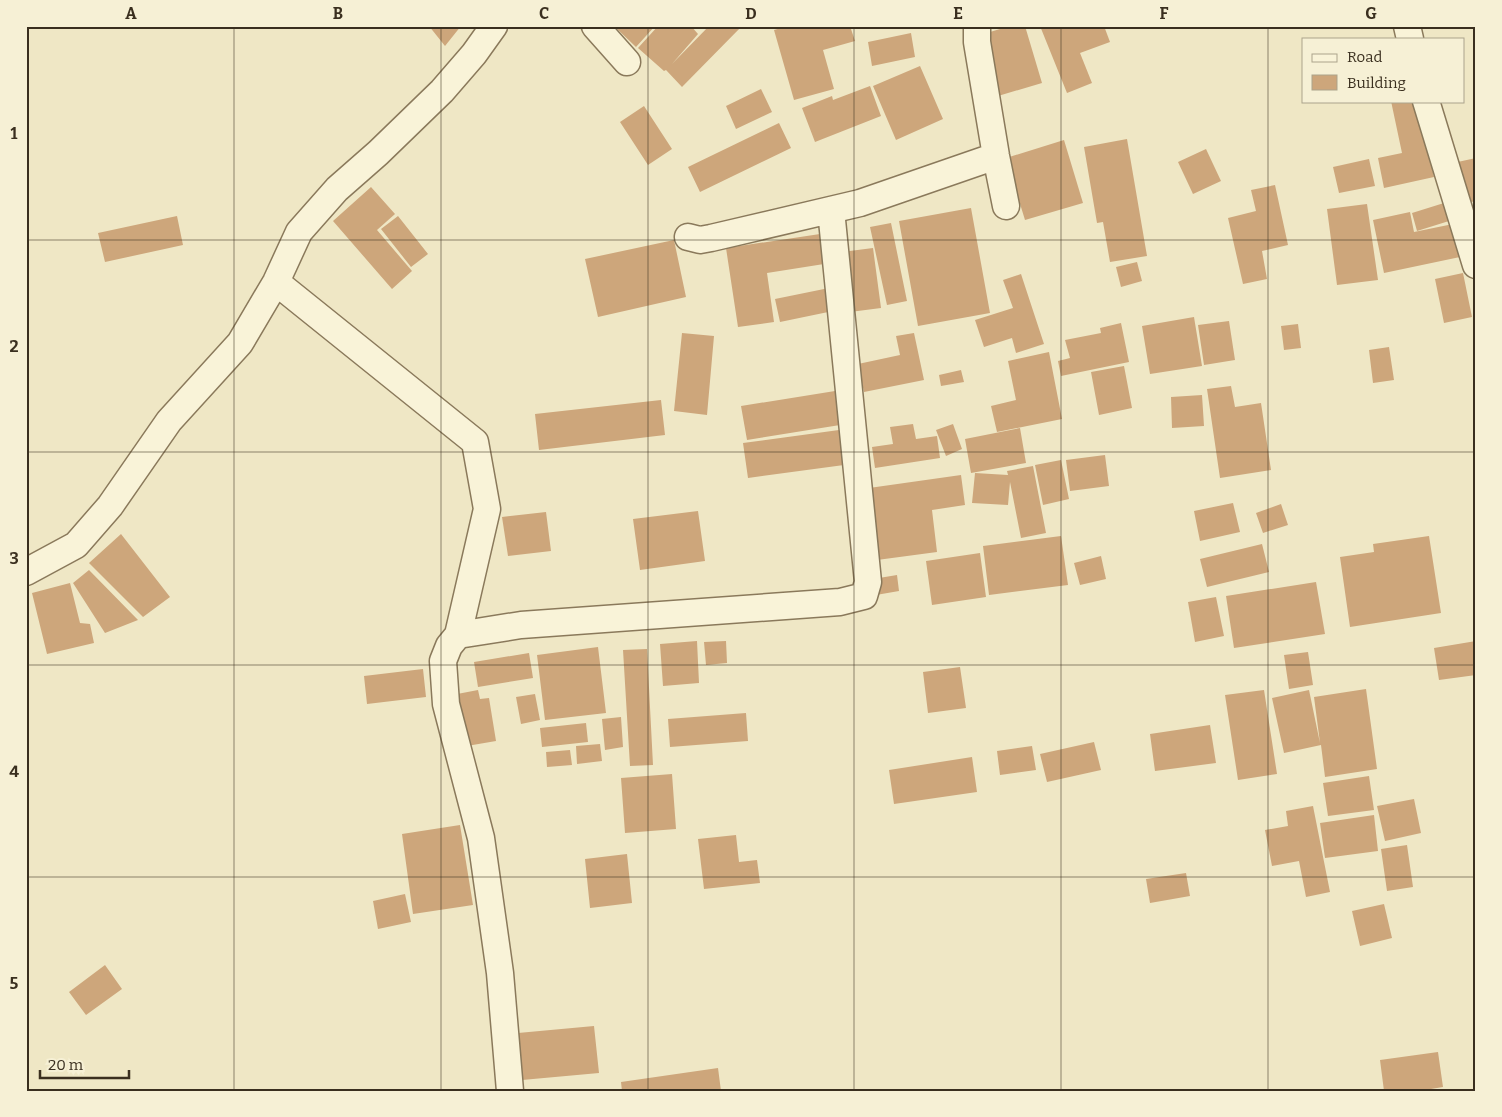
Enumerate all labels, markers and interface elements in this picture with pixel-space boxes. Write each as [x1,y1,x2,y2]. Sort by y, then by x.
text: A [125,4,137,23]
text: B [333,4,343,23]
text: C [539,4,549,23]
text: D [745,4,757,23]
text: E [953,4,963,23]
text: F [1160,4,1169,23]
text: G [1365,4,1377,23]
legend [1302,38,1464,102]
text: Road [1347,48,1382,66]
text: Building [1347,74,1406,92]
text: 1 [11,124,18,143]
text: 2 [9,337,19,356]
text: 3 [9,549,19,568]
text: 4 [9,762,19,781]
text: 5 [10,974,19,993]
scale bar [40,1047,129,1079]
text: 20 m [48,1056,84,1074]

